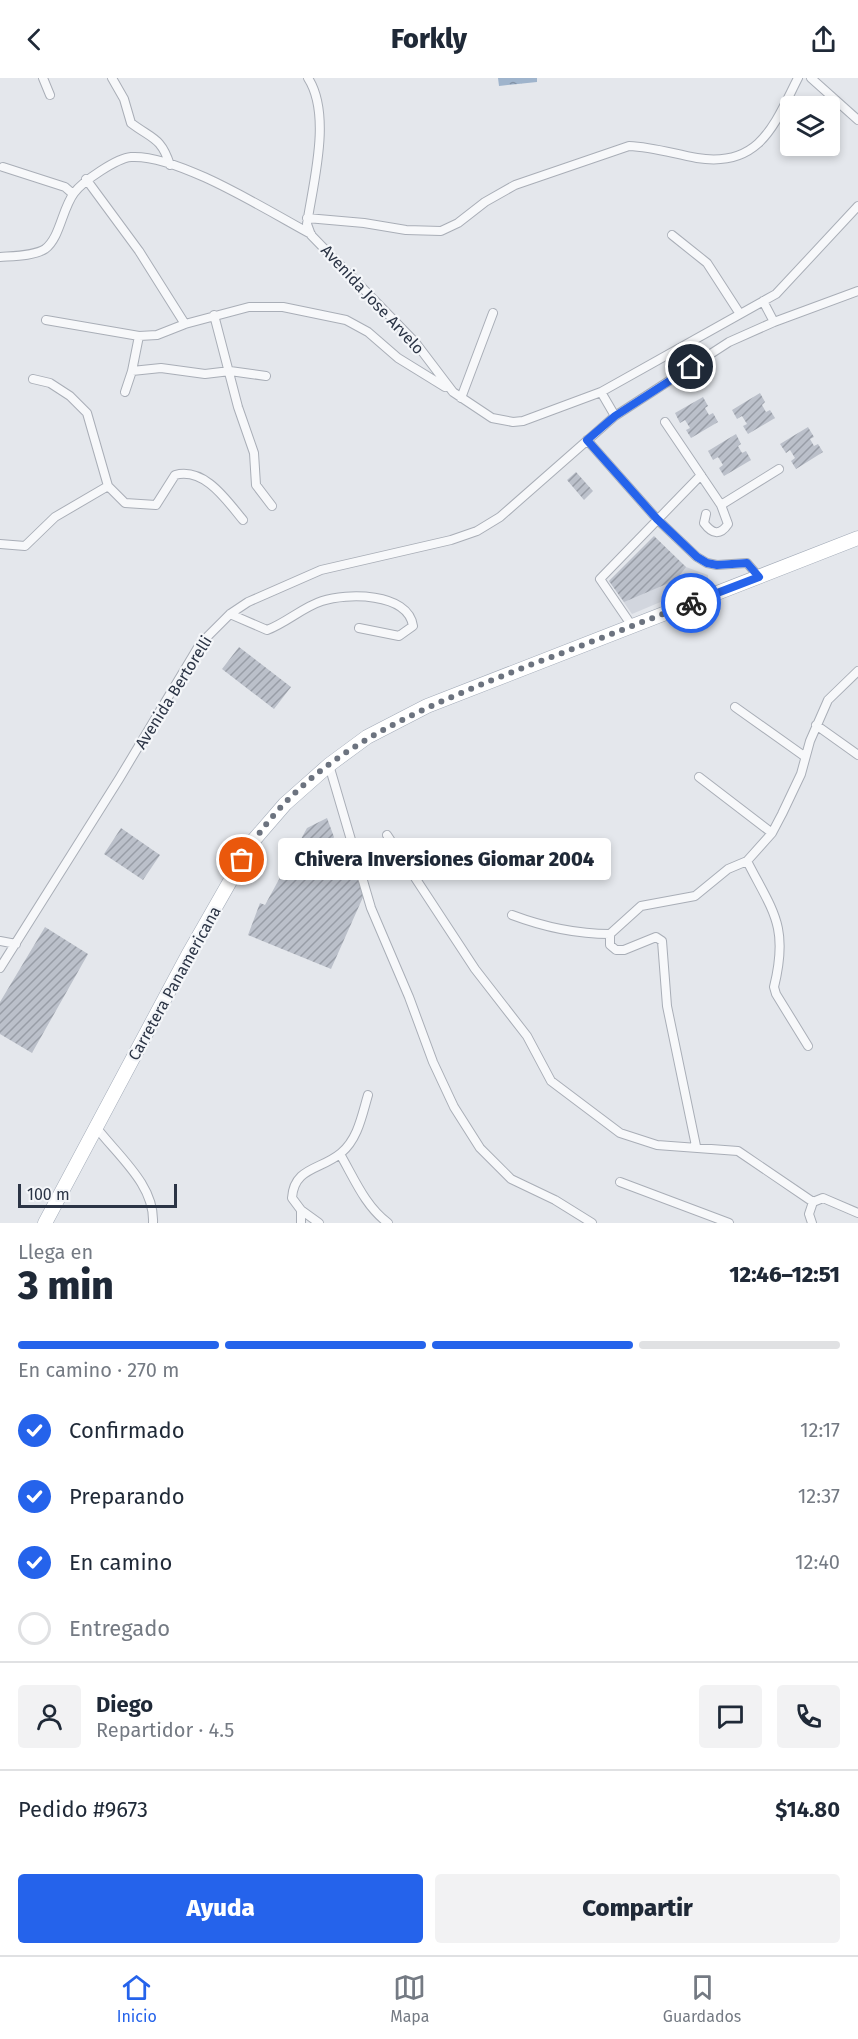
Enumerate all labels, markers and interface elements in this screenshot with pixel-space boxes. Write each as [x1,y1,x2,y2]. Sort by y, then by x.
icon: back [18,23,51,56]
text: Forkly [391,23,467,55]
icon: share [807,23,840,56]
map controls [780,96,840,156]
button: layers [780,96,840,156]
street label: Avenida Jose Arvelo [317,241,428,358]
pin [665,341,716,392]
icon: home [674,350,707,383]
courier [661,573,721,633]
icon: bike [675,587,708,620]
street label: Avenida Bertorelli [131,632,216,752]
pin [216,834,267,885]
callout: Chivera Inversiones Giomar 2004 [278,839,611,881]
icon: bag [225,843,258,876]
text: Chivera Inversiones Giomar 2004 [295,847,594,871]
street label: Carretera Panamericana [124,903,225,1064]
scale bar [18,1181,177,1208]
text: 100 m [27,1185,70,1204]
text: Llega en [18,1240,93,1264]
text: 12:46–12:51 [729,1261,840,1288]
text: 3 min [18,1263,114,1309]
text: En camino · 270 m [18,1358,179,1382]
icon: check [18,1414,51,1447]
text: Confirmado [69,1417,185,1444]
text: 12:17 [800,1418,840,1442]
icon: check [18,1480,51,1513]
text: Preparando [69,1483,185,1510]
text: 12:37 [798,1484,840,1508]
icon: check [18,1546,51,1579]
text: En camino [69,1549,172,1576]
text: 12:40 [795,1550,840,1574]
text: Entregado [69,1615,170,1642]
button: person [18,1685,81,1748]
button: chat [699,1685,762,1748]
button: phone [777,1685,840,1748]
text: Diego [96,1691,153,1718]
text: Repartidor · 4.5 [96,1718,234,1742]
text: Pedido #9673 [18,1796,148,1823]
text: $14.80 [775,1796,840,1823]
button: Ayuda [18,1874,423,1943]
button: Compartir [435,1874,840,1943]
tab: Inicio [117,1971,157,2026]
tab: Mapa [390,1971,429,2026]
tab: Guardados [663,1971,741,2026]

